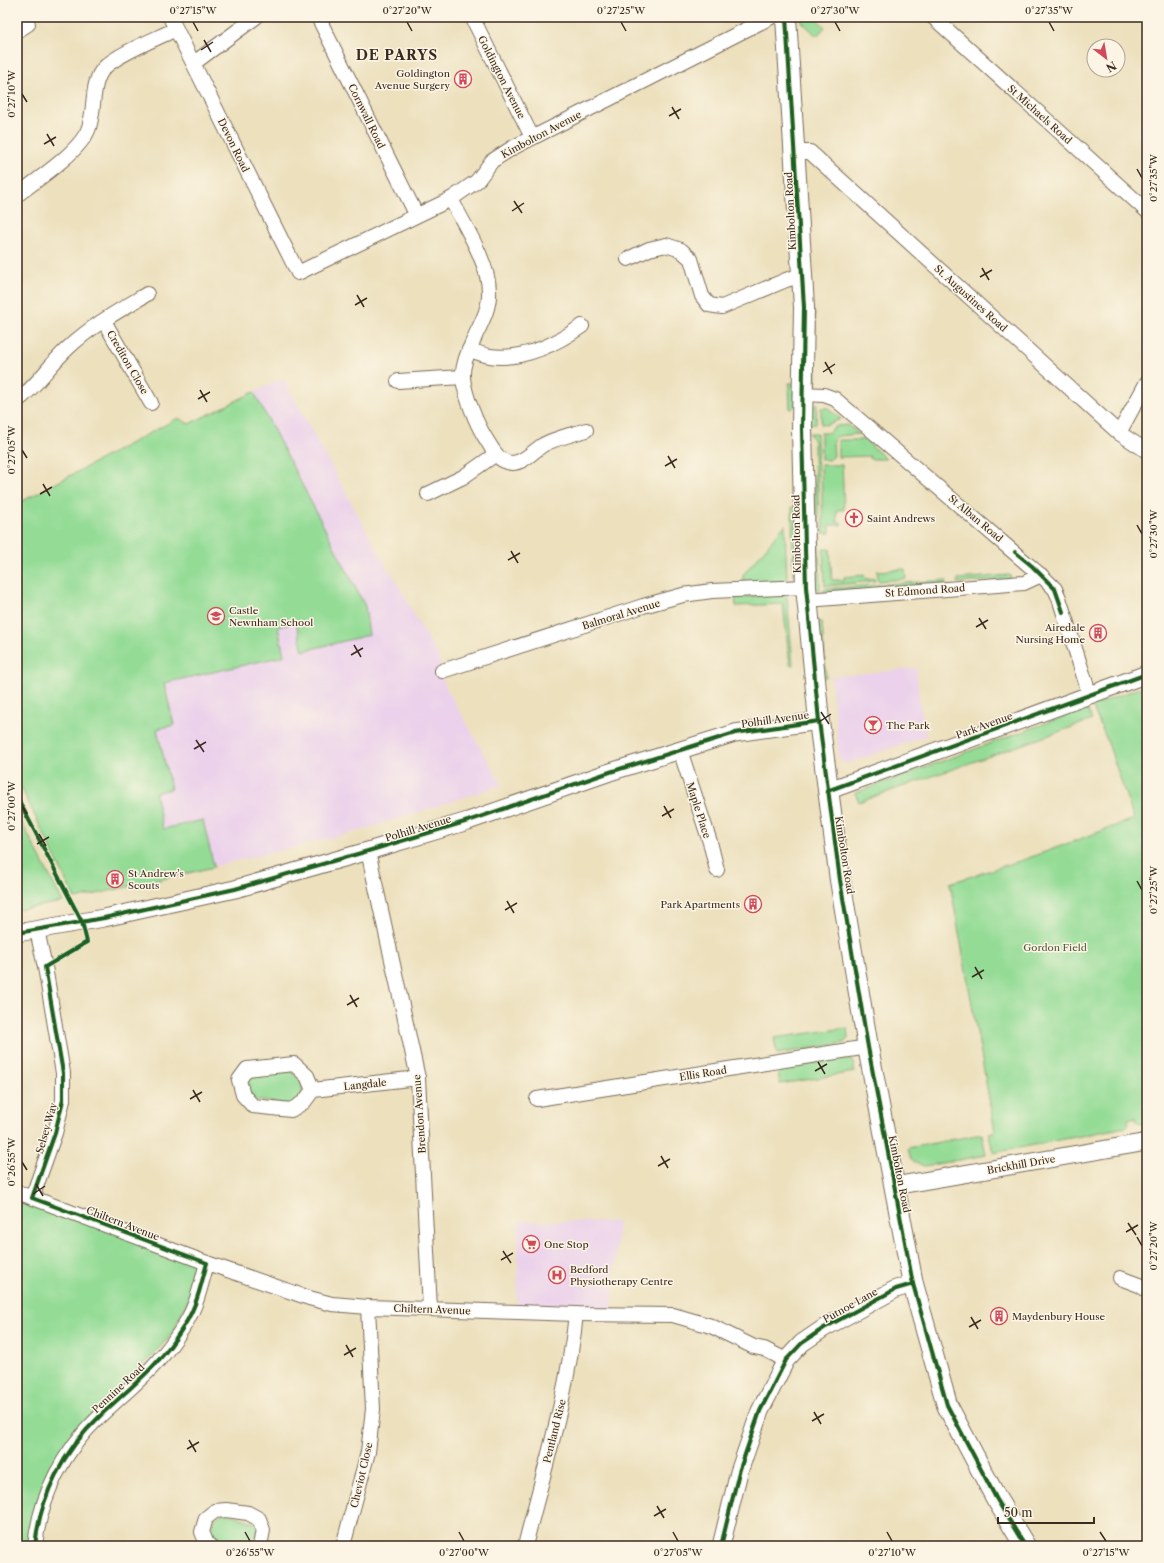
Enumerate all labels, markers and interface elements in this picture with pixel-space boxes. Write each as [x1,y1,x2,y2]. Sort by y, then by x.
text: 0°27'15"W [170,4,217,17]
text: 0°27'20"W [382,4,433,17]
text: 0°27'25"W [597,4,646,17]
text: 0°27'30"W [811,4,861,17]
text: 0°27'35"W [1025,4,1074,17]
street label: Goldington Avenue [475,33,528,121]
north arrow [1086,38,1126,78]
district label: DE PARYS [356,46,438,64]
text: N [1103,58,1119,75]
place label: Goldington Avenue Surgery [374,67,451,92]
text: 0°27'10"W [5,69,18,118]
building icon: Goldington Avenue Surgery [453,69,473,89]
street label: Cornwall Road [345,82,388,151]
street label: St Michaels Road [1005,82,1075,147]
street label: Kimbolton Avenue [499,108,584,161]
street label: Devon Road [215,116,252,174]
text: 0°27'35"W [1147,153,1160,202]
street label: Kimbolton Road [782,171,799,251]
street label: St. Augustines Road [931,262,1010,335]
street label: Crediton Close [104,328,151,397]
text: 0°27'05"W [5,424,18,474]
street label: St Alban Road [946,492,1006,545]
street label: Kimbolton Road [789,495,804,573]
church icon: Saint Andrews [844,508,864,528]
text: 0°27'30"W [1147,508,1160,558]
place label: Saint Andrews [867,512,935,525]
street label: St Edmond Road [884,581,966,600]
street label: Balmoral Avenue [581,596,662,633]
place label: Castle Newnham School [229,604,313,629]
school or university icon: Castle Newnham School [206,606,226,626]
place label: Airedale Nursing Home [1016,621,1085,646]
building icon: Airedale Nursing Home [1088,623,1108,643]
street label: Polhill Avenue [740,708,810,731]
street label: Park Avenue [954,709,1015,742]
bar icon: The Park [863,715,883,735]
place label: The Park [886,719,931,732]
text: 0°27'00"W [5,780,18,831]
street label: Maple Place [683,780,714,840]
street label: Polhill Avenue [383,812,453,845]
street label: Kimbolton Road [832,815,857,895]
text: 0°27'25"W [1147,865,1160,914]
place label: St Andrew's Scouts [128,867,184,892]
building icon: St Andrew's Scouts [105,869,125,889]
building icon: Park Apartments [743,894,763,914]
place label: Park Apartments [661,898,740,911]
park label: Gordon Field [1023,941,1087,954]
street label: Ellis Road [679,1063,728,1084]
street label: Brendon Avenue [410,1074,429,1154]
street label: Langdale [343,1076,388,1093]
street label: Selsey Way [33,1101,60,1155]
street label: Kimbolton Road [886,1134,913,1214]
text: 0°26'55"W [5,1137,18,1186]
street label: Brickhill Drive [986,1152,1057,1177]
street label: Chiltern Avenue [84,1204,162,1244]
text: 0°27'20"W [1147,1220,1160,1271]
supermarket icon: One Stop [521,1234,541,1254]
place label: One Stop [544,1238,589,1251]
place label: Bedford Physiotherapy Centre [570,1263,673,1288]
hospital icon: Bedford Physiotherapy Centre [547,1265,567,1285]
street label: Putnoe Lane [821,1285,880,1326]
street label: Chiltern Avenue [393,1302,471,1317]
building icon: Maydenbury House [989,1306,1009,1326]
place label: Maydenbury House [1012,1310,1106,1323]
street label: Pennine Road [89,1361,147,1416]
street label: Pentland Rise [540,1397,569,1464]
street label: Cheviot Close [348,1441,375,1509]
scale bar [998,1499,1094,1525]
text: 50 m [1004,1505,1033,1520]
text: 0°26'55"W [226,1546,275,1559]
text: 0°27'00"W [439,1546,490,1559]
text: 0°27'05"W [654,1546,704,1559]
text: 0°27'10"W [868,1546,917,1559]
text: 0°27'15"W [1083,1546,1130,1559]

